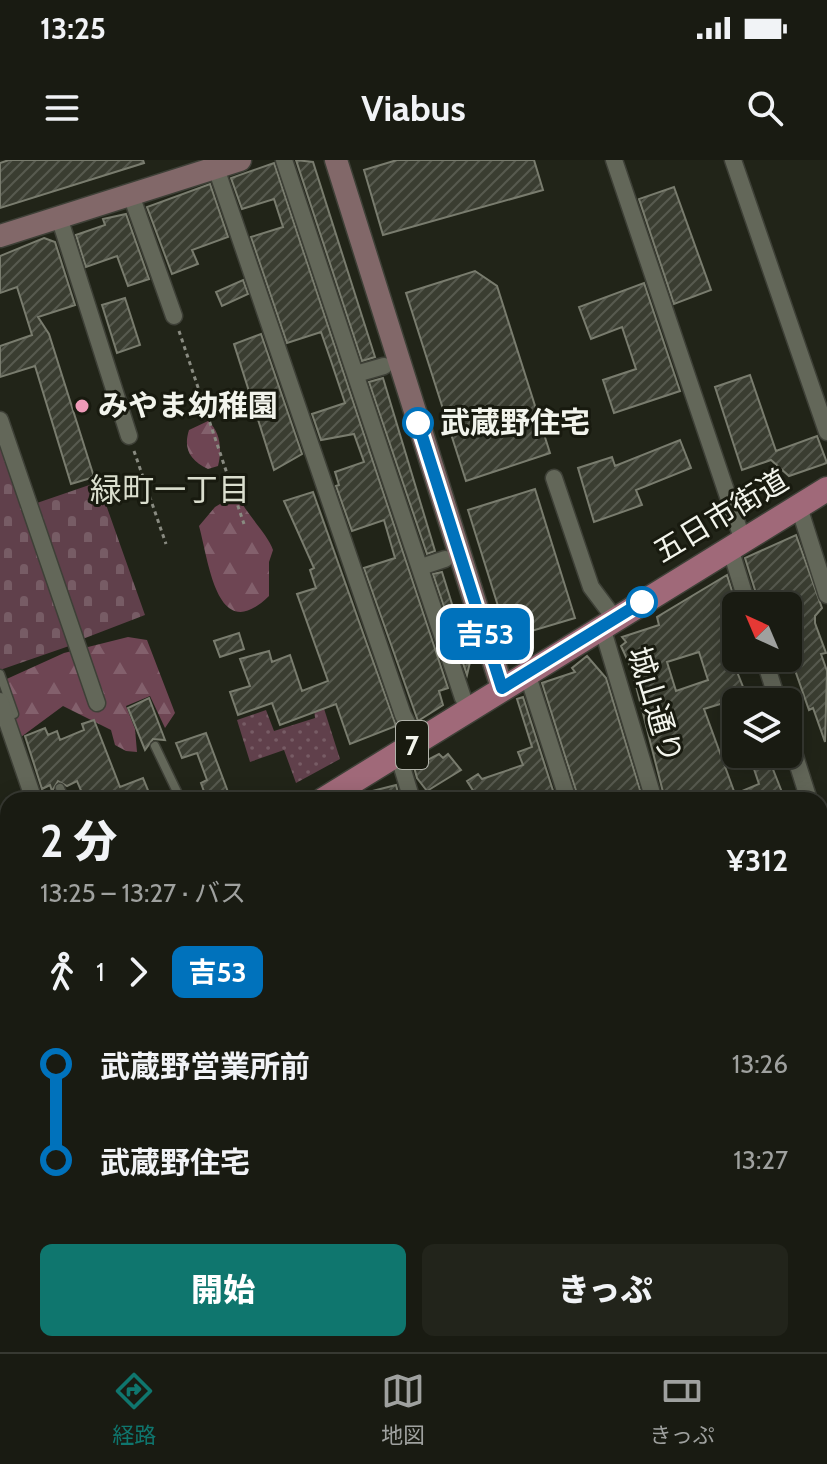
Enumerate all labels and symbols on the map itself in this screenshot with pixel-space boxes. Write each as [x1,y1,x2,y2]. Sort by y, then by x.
place label: みやま幼稚園 [98,387,278,424]
marker: みやま幼稚園 [73,397,91,415]
place label: 武蔵野住宅 [440,404,590,441]
marker: 武蔵野住宅 [403,408,433,438]
street label: 五日市街道 [647,461,795,570]
district label: 緑町一丁目 [90,470,250,509]
unlabelled marker [627,587,657,617]
north arrow [722,592,802,672]
line badge: 吉53 [439,608,531,660]
street label: 城山通り [620,642,691,768]
road number: 7 [396,721,428,769]

